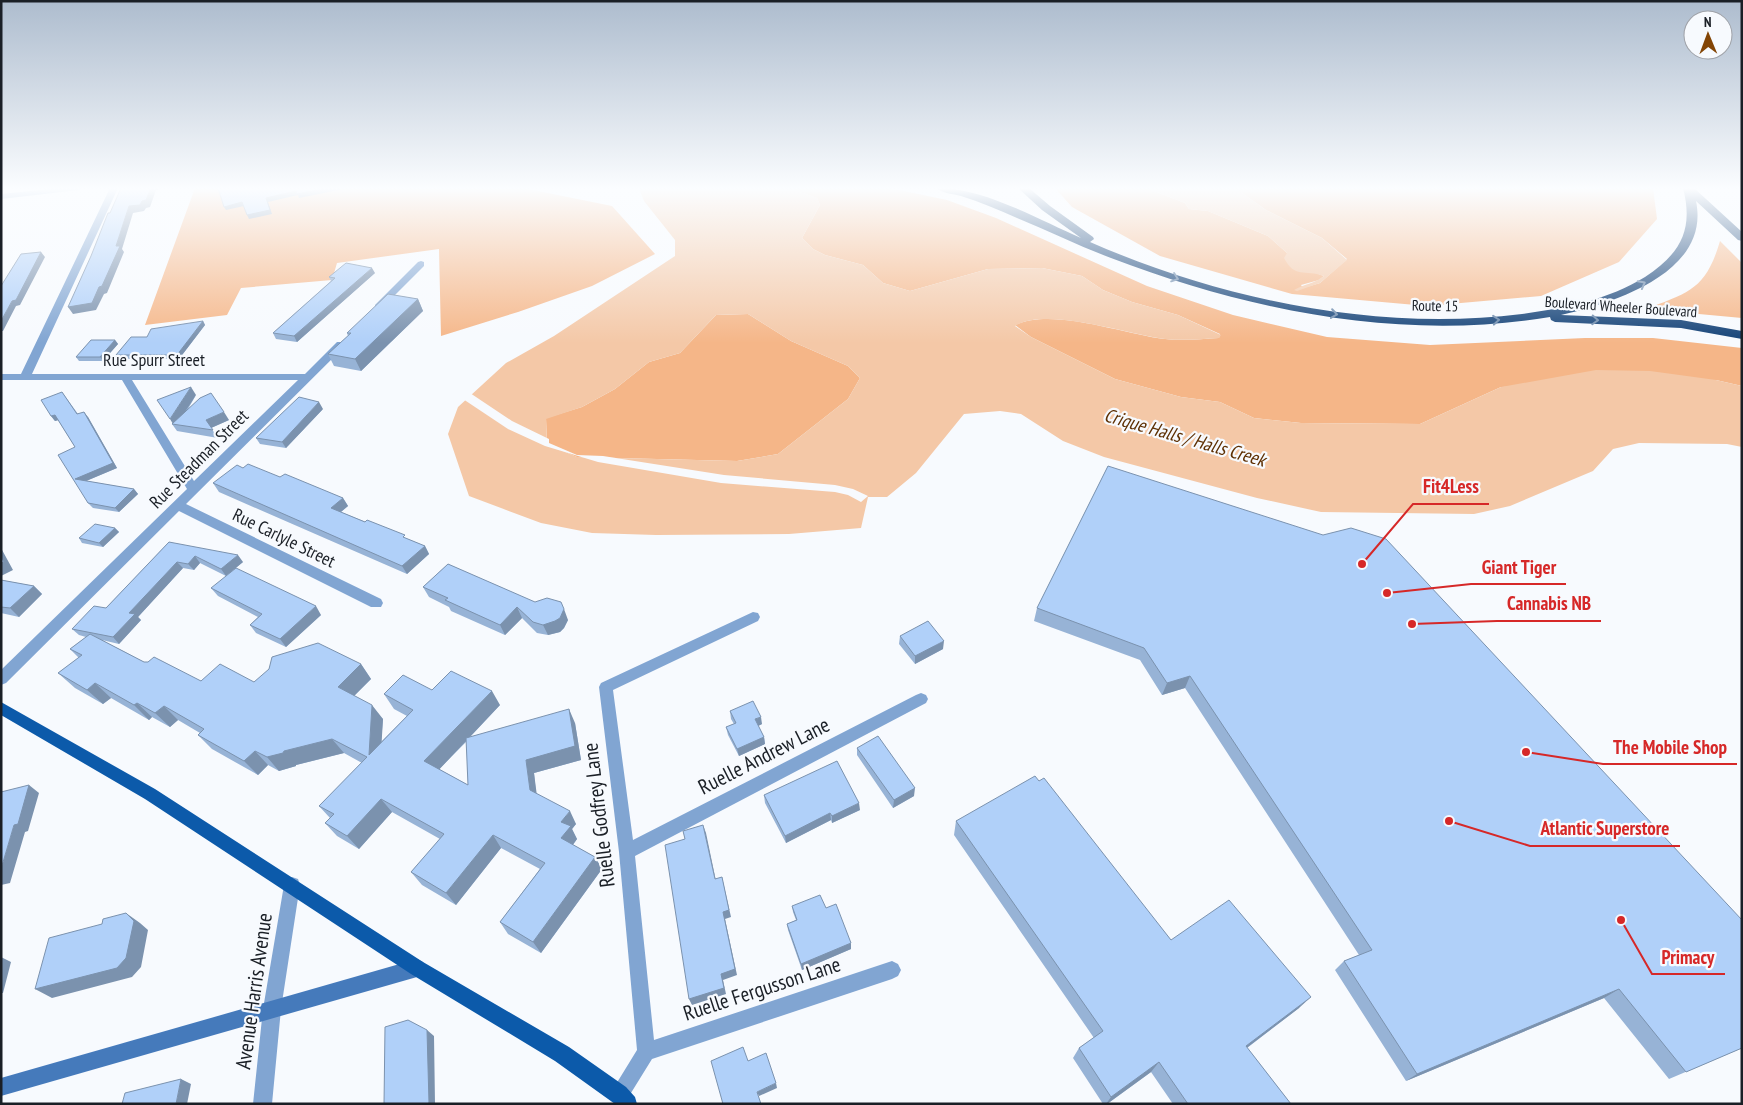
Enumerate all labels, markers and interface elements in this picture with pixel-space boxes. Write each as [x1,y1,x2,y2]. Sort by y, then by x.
north arrow [1683,10,1733,60]
text: N [1704,13,1712,31]
one-way arrow [1171,272,1179,282]
one-way arrow [1637,280,1646,290]
street label: Boulevard Wheeler Boulevard [1544,292,1698,321]
street label: Route 15 [1412,296,1458,315]
one-way arrow [1329,308,1338,318]
one-way arrow [1492,315,1500,326]
one-way arrow [1591,315,1599,326]
street label: Rue Spurr Street [103,348,205,371]
water label: Crique Halls / Halls Creek [1102,403,1271,472]
street label: Rue Steadman Street [144,404,253,513]
callout: Fit4Less [1413,470,1489,504]
text: Fit4Less [1423,474,1479,498]
street label: Rue Carlyle Street [229,503,339,572]
callout: Giant Tiger [1471,550,1566,584]
text: Giant Tiger [1482,555,1557,579]
callout: Cannabis NB [1497,587,1601,621]
text: Cannabis NB [1507,591,1591,615]
street label: Ruelle Andrew Lane [694,711,834,800]
callout: The Mobile Shop [1603,730,1737,764]
text: The Mobile Shop [1613,735,1727,759]
street label: Ruelle Godfrey Lane [576,741,621,889]
callout: Atlantic Superstore [1530,812,1680,846]
text: Atlantic Superstore [1540,816,1669,840]
street label: Avenue Harris Avenue [229,911,278,1071]
callout: Primacy [1652,940,1725,974]
text: Primacy [1662,945,1715,969]
street label: Ruelle Fergusson Lane [680,950,844,1027]

